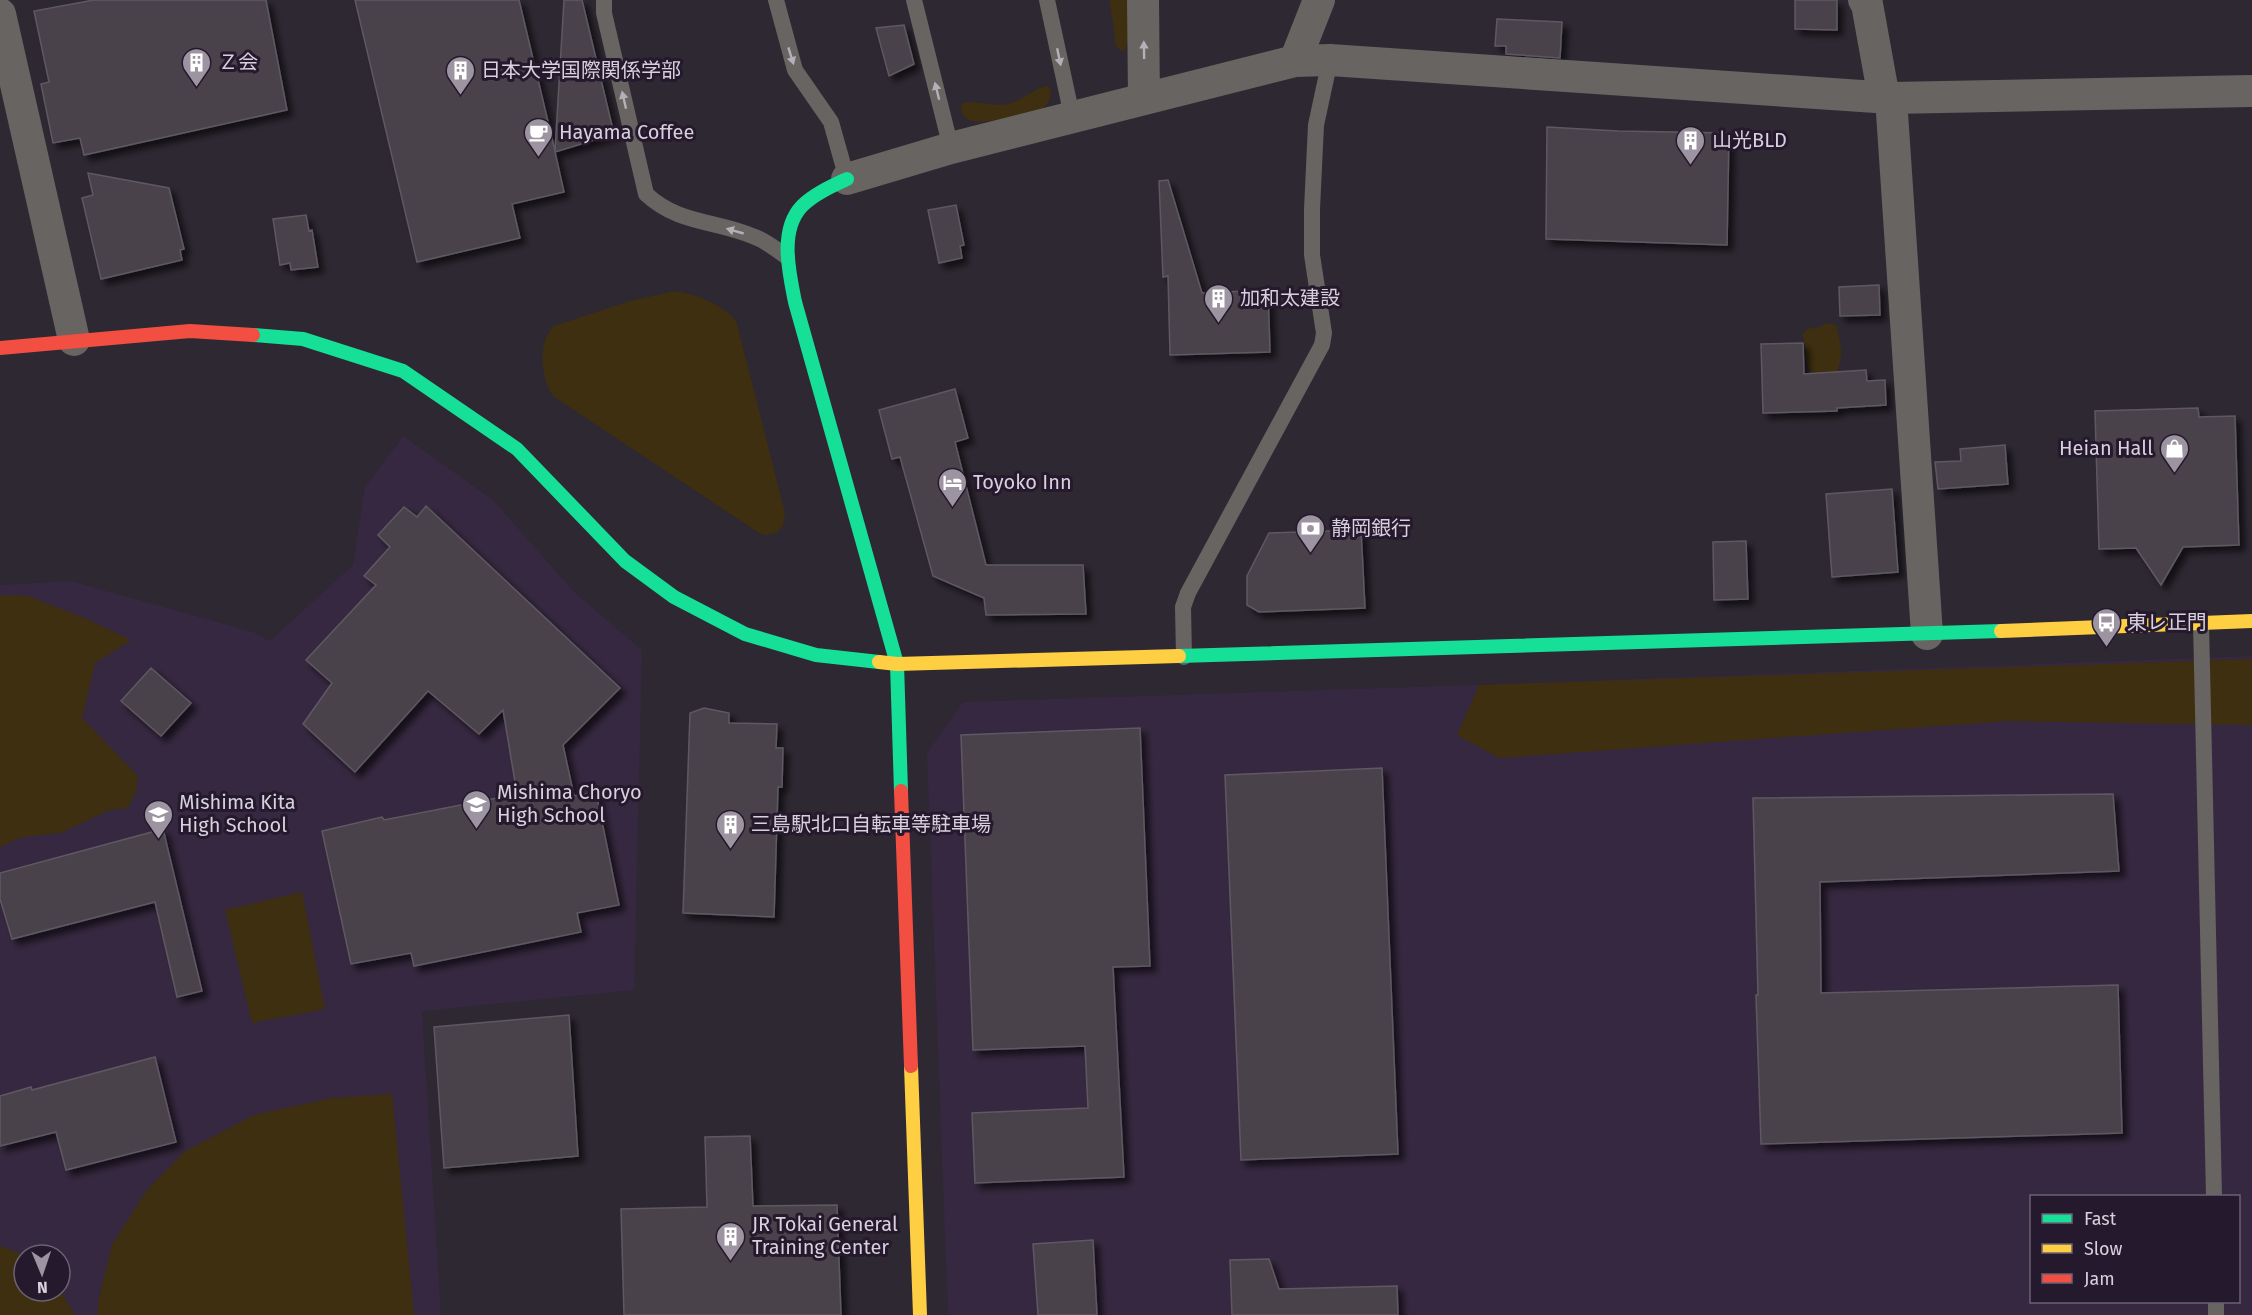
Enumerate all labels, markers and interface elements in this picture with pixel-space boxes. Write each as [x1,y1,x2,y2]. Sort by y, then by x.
one-way arrow [1139,40,1149,59]
building icon: Ｚ会 [181,46,213,88]
one-way arrow [787,47,796,65]
one-way arrow [1055,48,1065,66]
place label: Ｚ会 [218,50,258,74]
building icon: 日本大学国際関係学部 [444,54,476,96]
place label: 日本大学国際関係学部 [481,58,681,82]
one-way arrow [931,82,941,101]
one-way arrow [619,91,629,109]
cafe icon: Hayama Coffee [522,116,554,158]
place label: Hayama Coffee [559,120,694,144]
building icon: 山光BLD [1675,124,1707,166]
place label: 山光BLD [1712,128,1787,152]
one-way arrow [726,226,744,235]
building icon: 加和太建設 [1203,282,1235,324]
place label: 加和太建設 [1240,286,1340,310]
shop icon: Heian Hall [2158,432,2190,474]
place label: Heian Hall [2059,436,2153,460]
hotel icon: Toyoko Inn [936,466,968,508]
place label: Toyoko Inn [973,470,1072,494]
bank icon: 静岡銀行 [1294,512,1326,554]
place label: 静岡銀行 [1331,516,1411,540]
bus stop icon: 東レ正門 [2090,606,2122,648]
place label: 東レ正門 [2127,610,2207,634]
place label: Mishima Choryo High School [497,780,642,827]
school or university icon: Mishima Choryo High School [460,788,492,830]
place label: Mishima Kita High School [179,790,296,837]
school or university icon: Mishima Kita High School [142,798,174,840]
building icon: 三島駅北口自転車等駐車場 [714,808,746,850]
place label: 三島駅北口自転車等駐車場 [751,812,991,836]
legend [2030,1195,2240,1303]
text: Fast [2084,1208,2117,1230]
place label: JR Tokai General Training Center [752,1212,898,1259]
building icon: JR Tokai General Training Center [715,1220,747,1262]
text: Slow [2084,1238,2123,1260]
north arrow [12,1243,72,1303]
text: Jam [2084,1268,2115,1290]
text: N [37,1278,48,1297]

